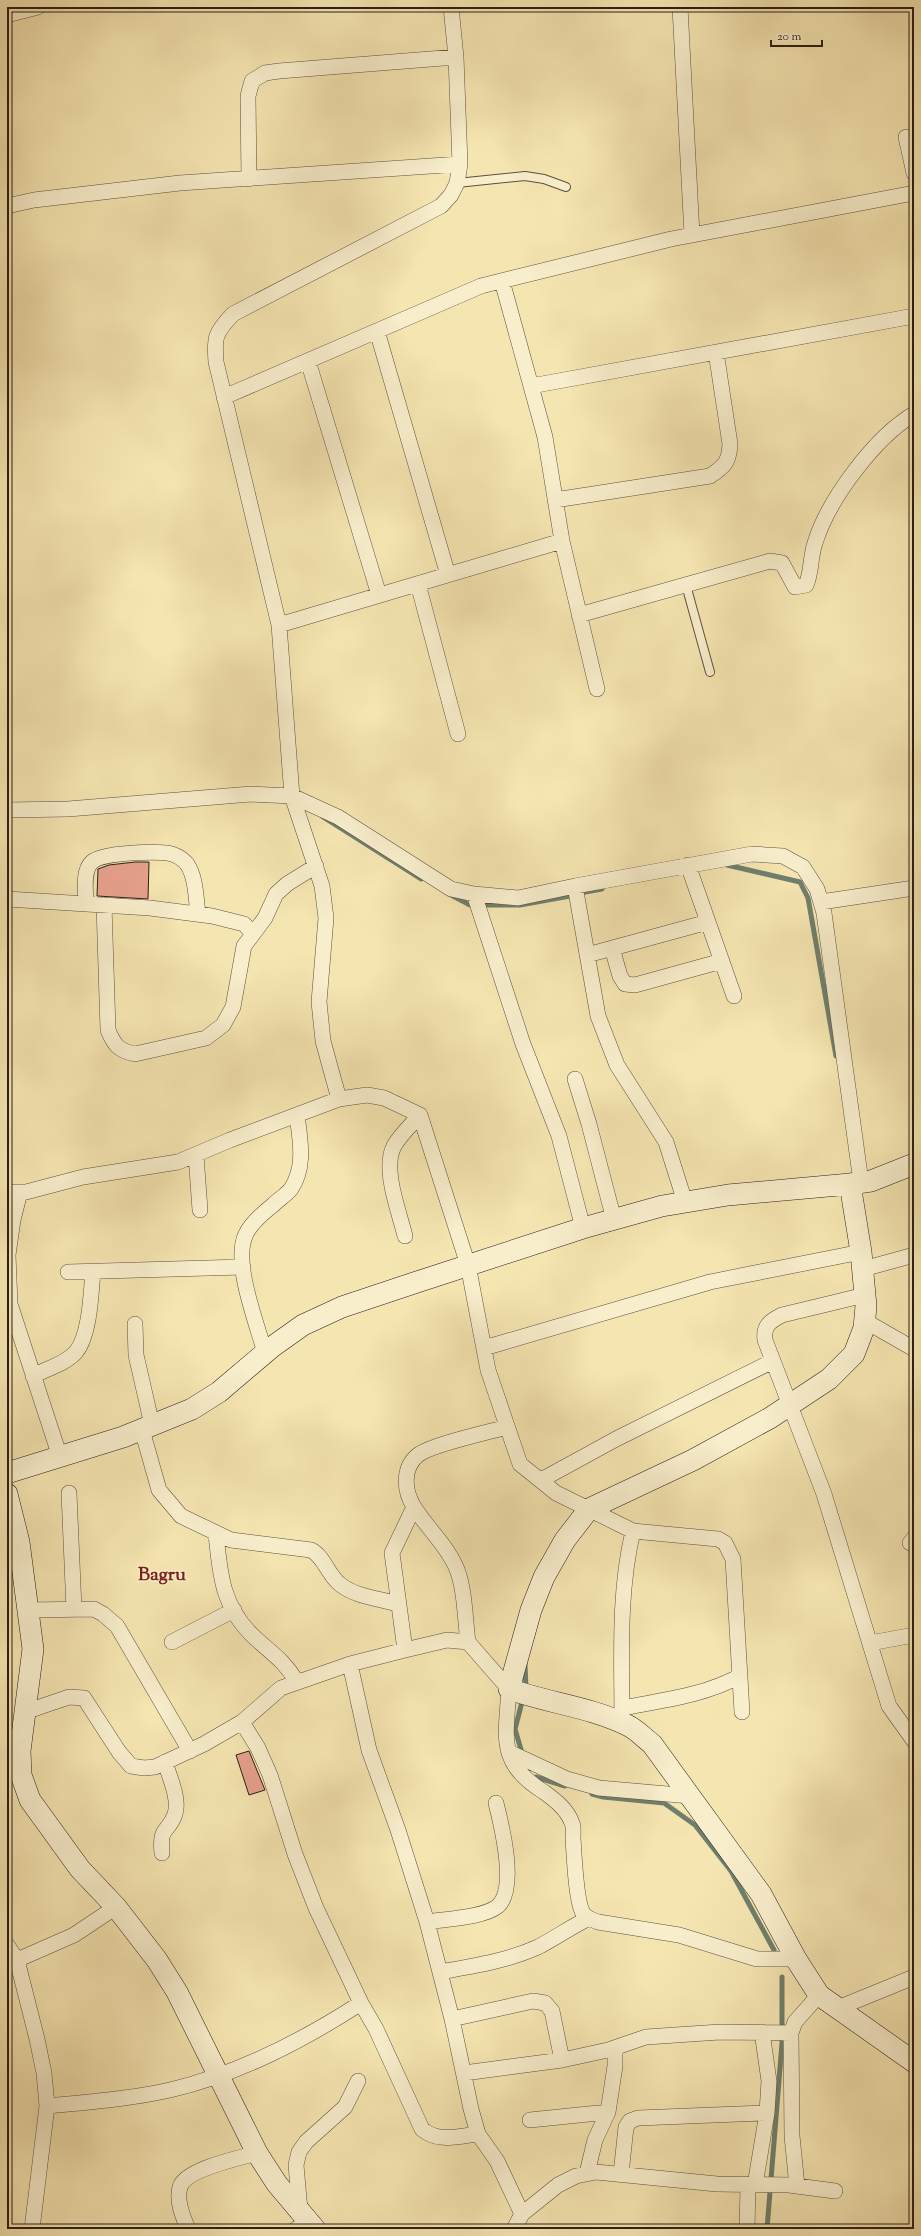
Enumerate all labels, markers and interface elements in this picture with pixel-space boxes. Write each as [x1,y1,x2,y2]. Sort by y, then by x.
scale bar [771,22,822,48]
text: 20 m [777,28,802,46]
district label: Bagru [138,1562,186,1589]

